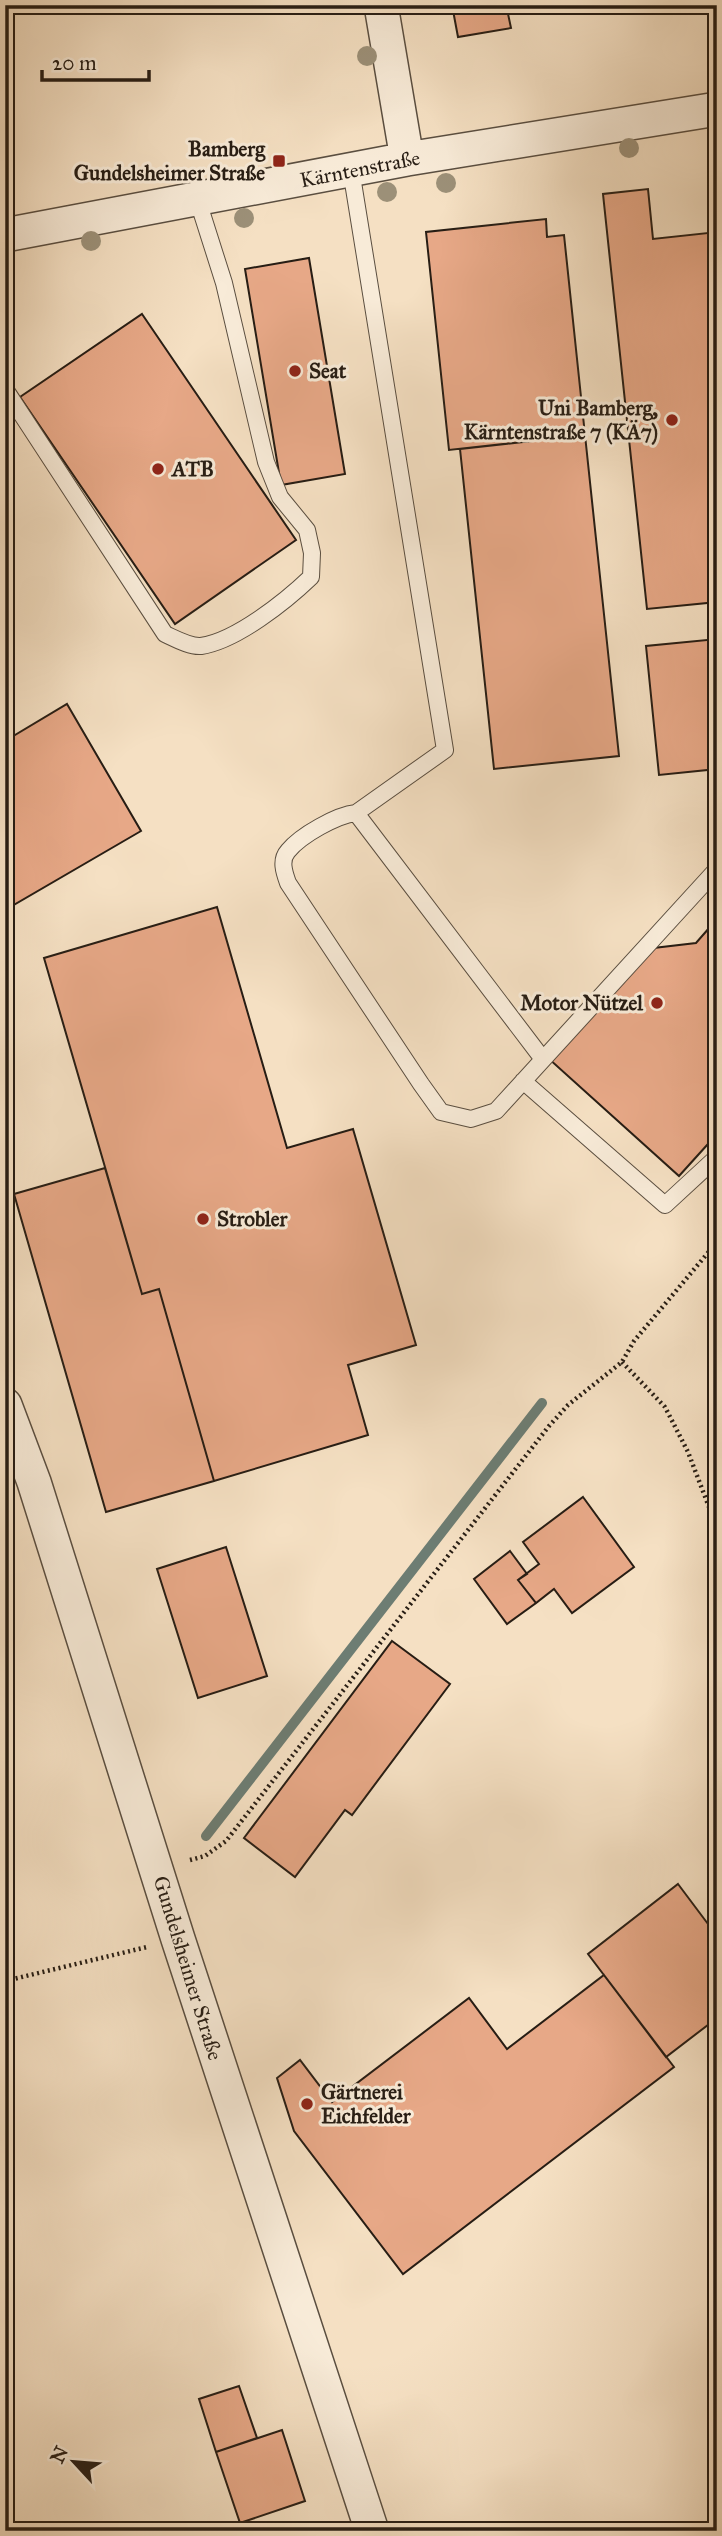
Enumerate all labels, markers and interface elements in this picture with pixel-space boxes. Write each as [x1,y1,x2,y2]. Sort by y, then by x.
scale bar [42,38,149,82]
text: 20 m [52,50,97,76]
place label: Bamberg Gundelsheimer Straße [74,136,266,186]
street label: Kärntenstraße [298,145,423,193]
marker: Bamberg Gundelsheimer Straße [271,153,287,169]
place label: Seat [309,358,347,384]
marker: Seat [287,363,303,379]
place label: Uni Bamberg, Kärntenstraße 7 (KÄ7) [464,395,659,445]
marker: Uni Bamberg, Kärntenstraße 7 (KÄ7) [664,412,680,428]
place label: ATB [170,456,214,482]
marker: ATB [150,461,166,477]
place label: Motor Nützel [520,990,644,1016]
marker: Motor Nützel [649,995,665,1011]
place label: Strobler [217,1206,288,1232]
marker: Strobler [195,1211,211,1227]
street label: Gundelsheimer Straße [148,1873,228,2063]
place label: Gärtnerei Eichfelder [321,2079,412,2129]
marker: Gärtnerei Eichfelder [299,2096,315,2112]
north arrow [38,2428,108,2498]
text: N [45,2442,73,2467]

